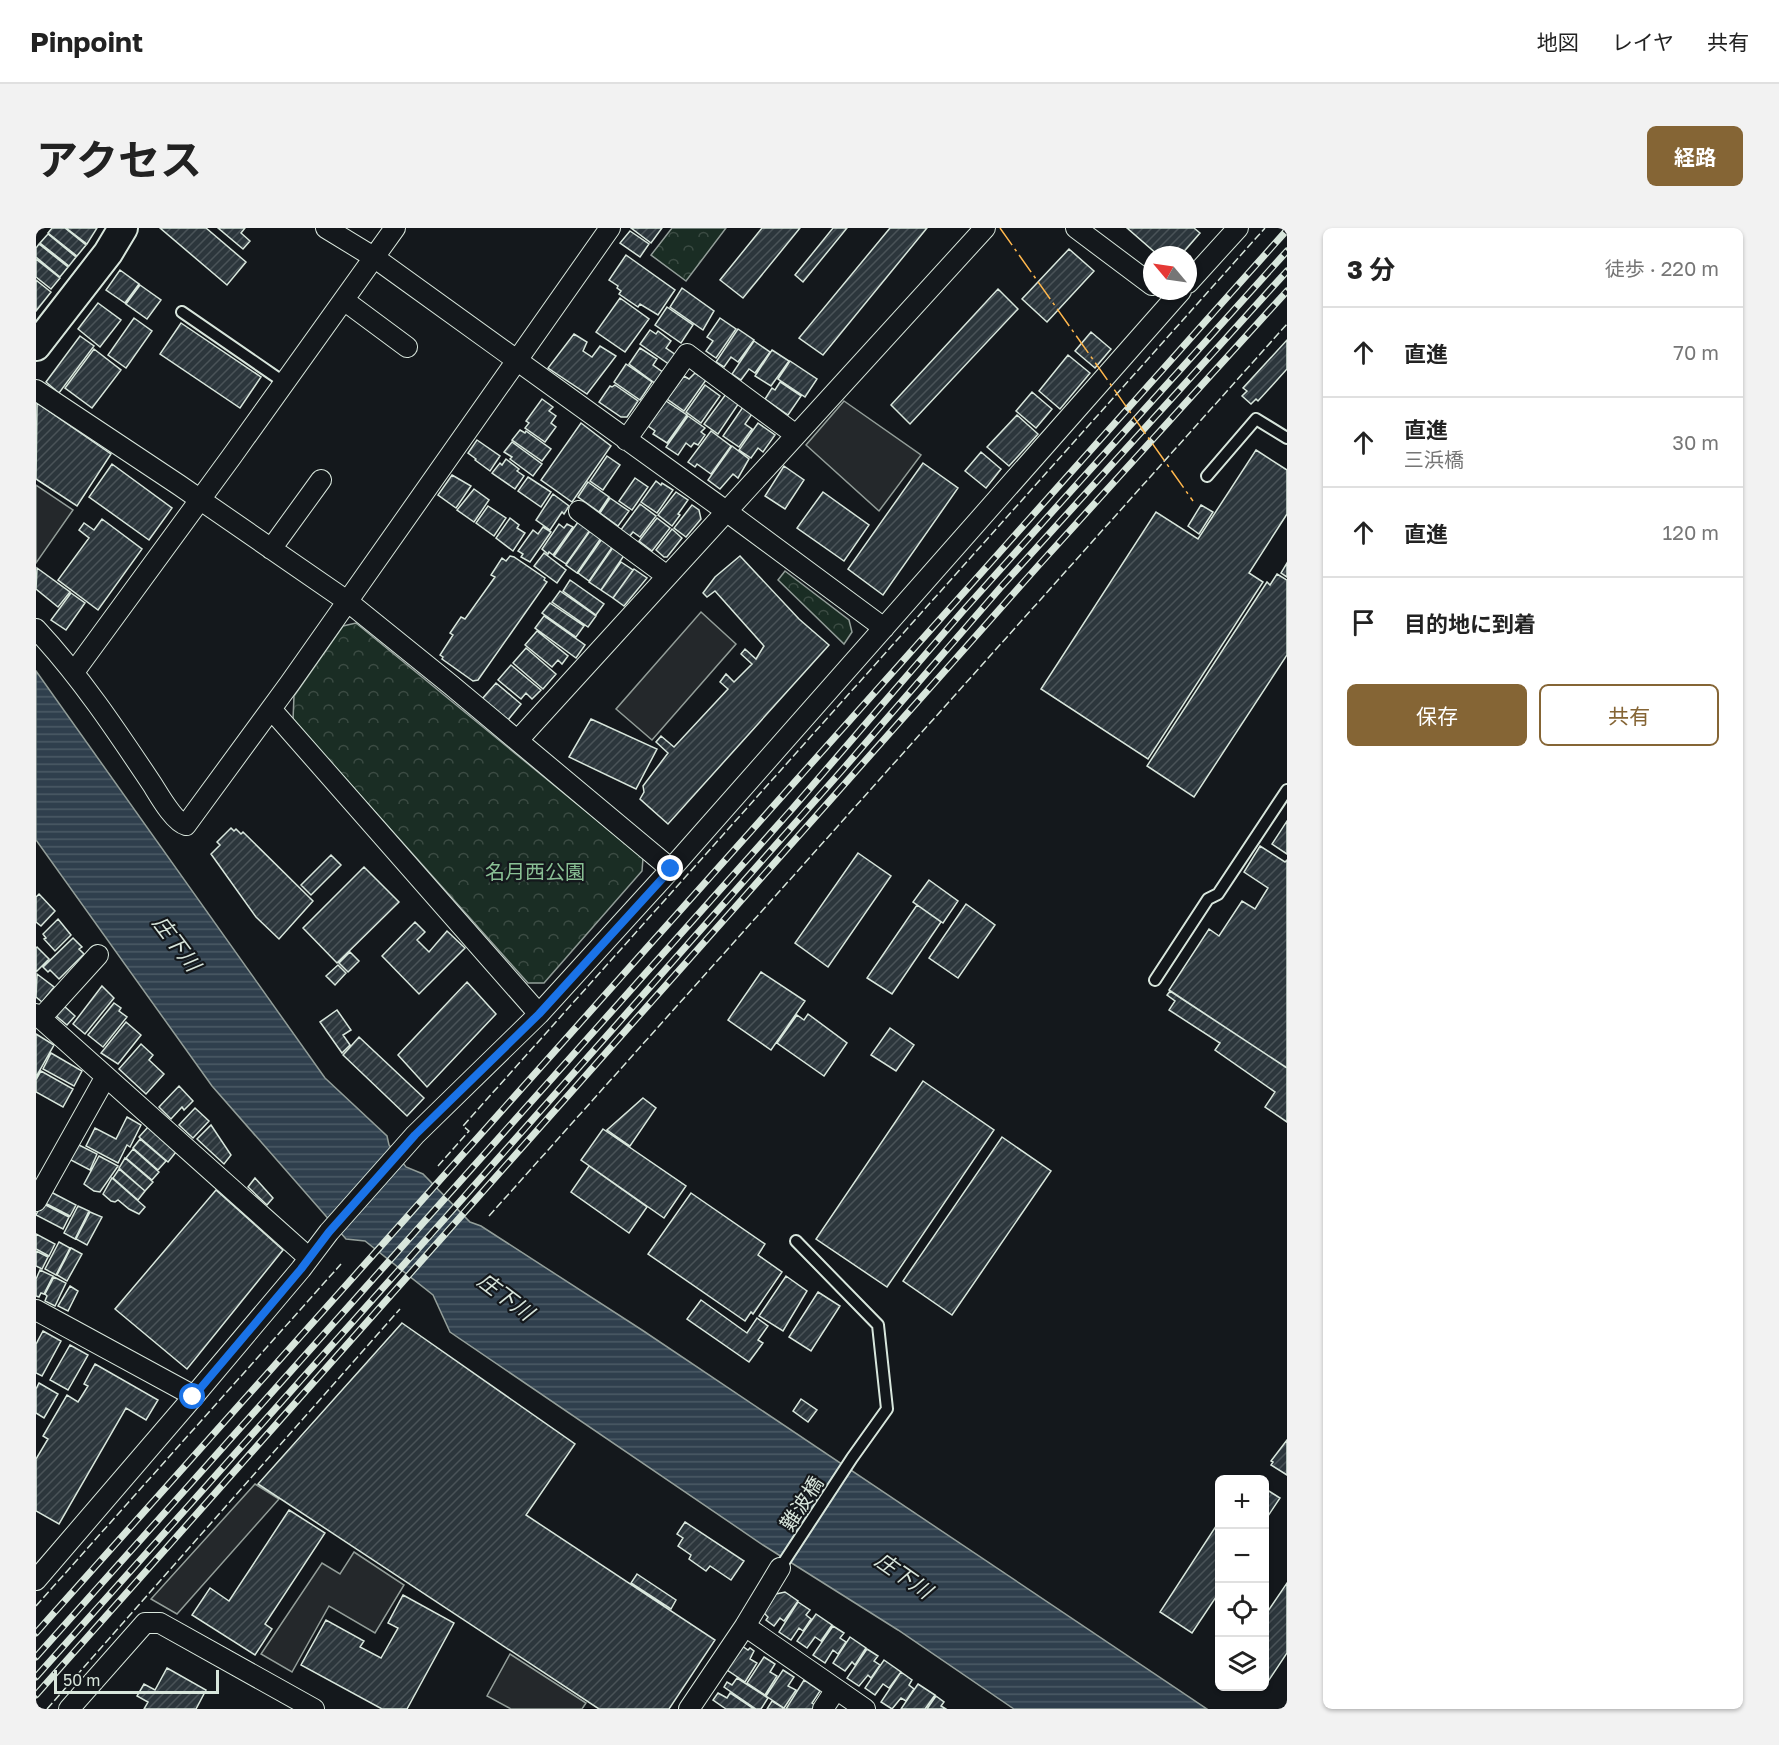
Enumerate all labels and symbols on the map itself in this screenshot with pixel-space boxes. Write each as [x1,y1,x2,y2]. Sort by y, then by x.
north arrow [1143,246,1197,300]
route end [657,855,683,881]
park label: 名月西公園 [485,859,585,883]
water label: 庄下川 [148,910,208,978]
water label: 庄下川 [473,1267,541,1327]
route start [179,1383,205,1409]
street label: 難波橋 [775,1471,827,1535]
water label: 庄下川 [871,1546,939,1605]
scale bar [54,1667,219,1694]

